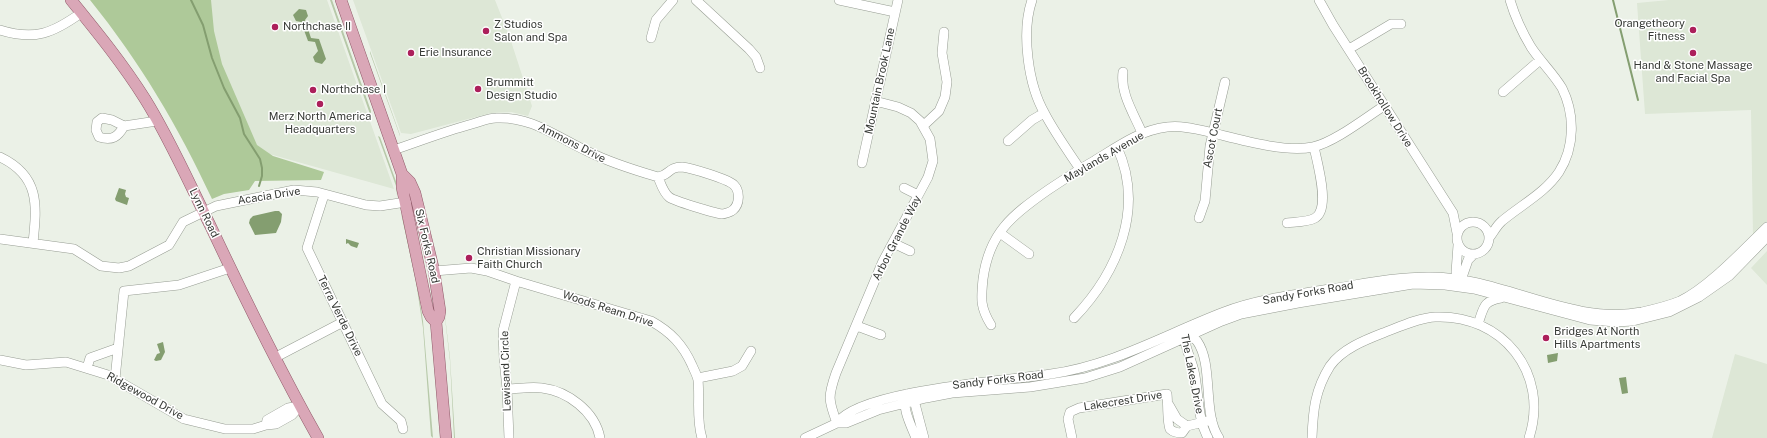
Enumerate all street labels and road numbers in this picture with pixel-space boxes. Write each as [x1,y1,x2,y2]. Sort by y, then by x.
street label: Mountain Brook Lane [862,27,898,135]
street label: Brookhollow Drive [1355,64,1415,150]
street label: Ascot Court [1201,107,1225,169]
street label: Ammons Drive [536,120,608,166]
street label: Maylands Avenue [1062,129,1146,185]
street label: Acacia Drive [237,185,301,207]
street label: Lynn Road [186,186,222,240]
street label: Arbor Grande Way [870,193,924,283]
street label: Six Forks Road [412,207,442,285]
street label: Terra Verde Drive [315,273,365,359]
street label: Sandy Forks Road [1262,279,1354,307]
street label: Woods Ream Drive [561,288,655,330]
street label: Lewisand Circle [498,330,514,412]
street label: The Lakes Drive [1178,333,1206,415]
street label: Sandy Forks Road [951,368,1045,392]
street label: Ridgewood Drive [104,369,186,423]
street label: Lakecrest Drive [1083,388,1163,414]

